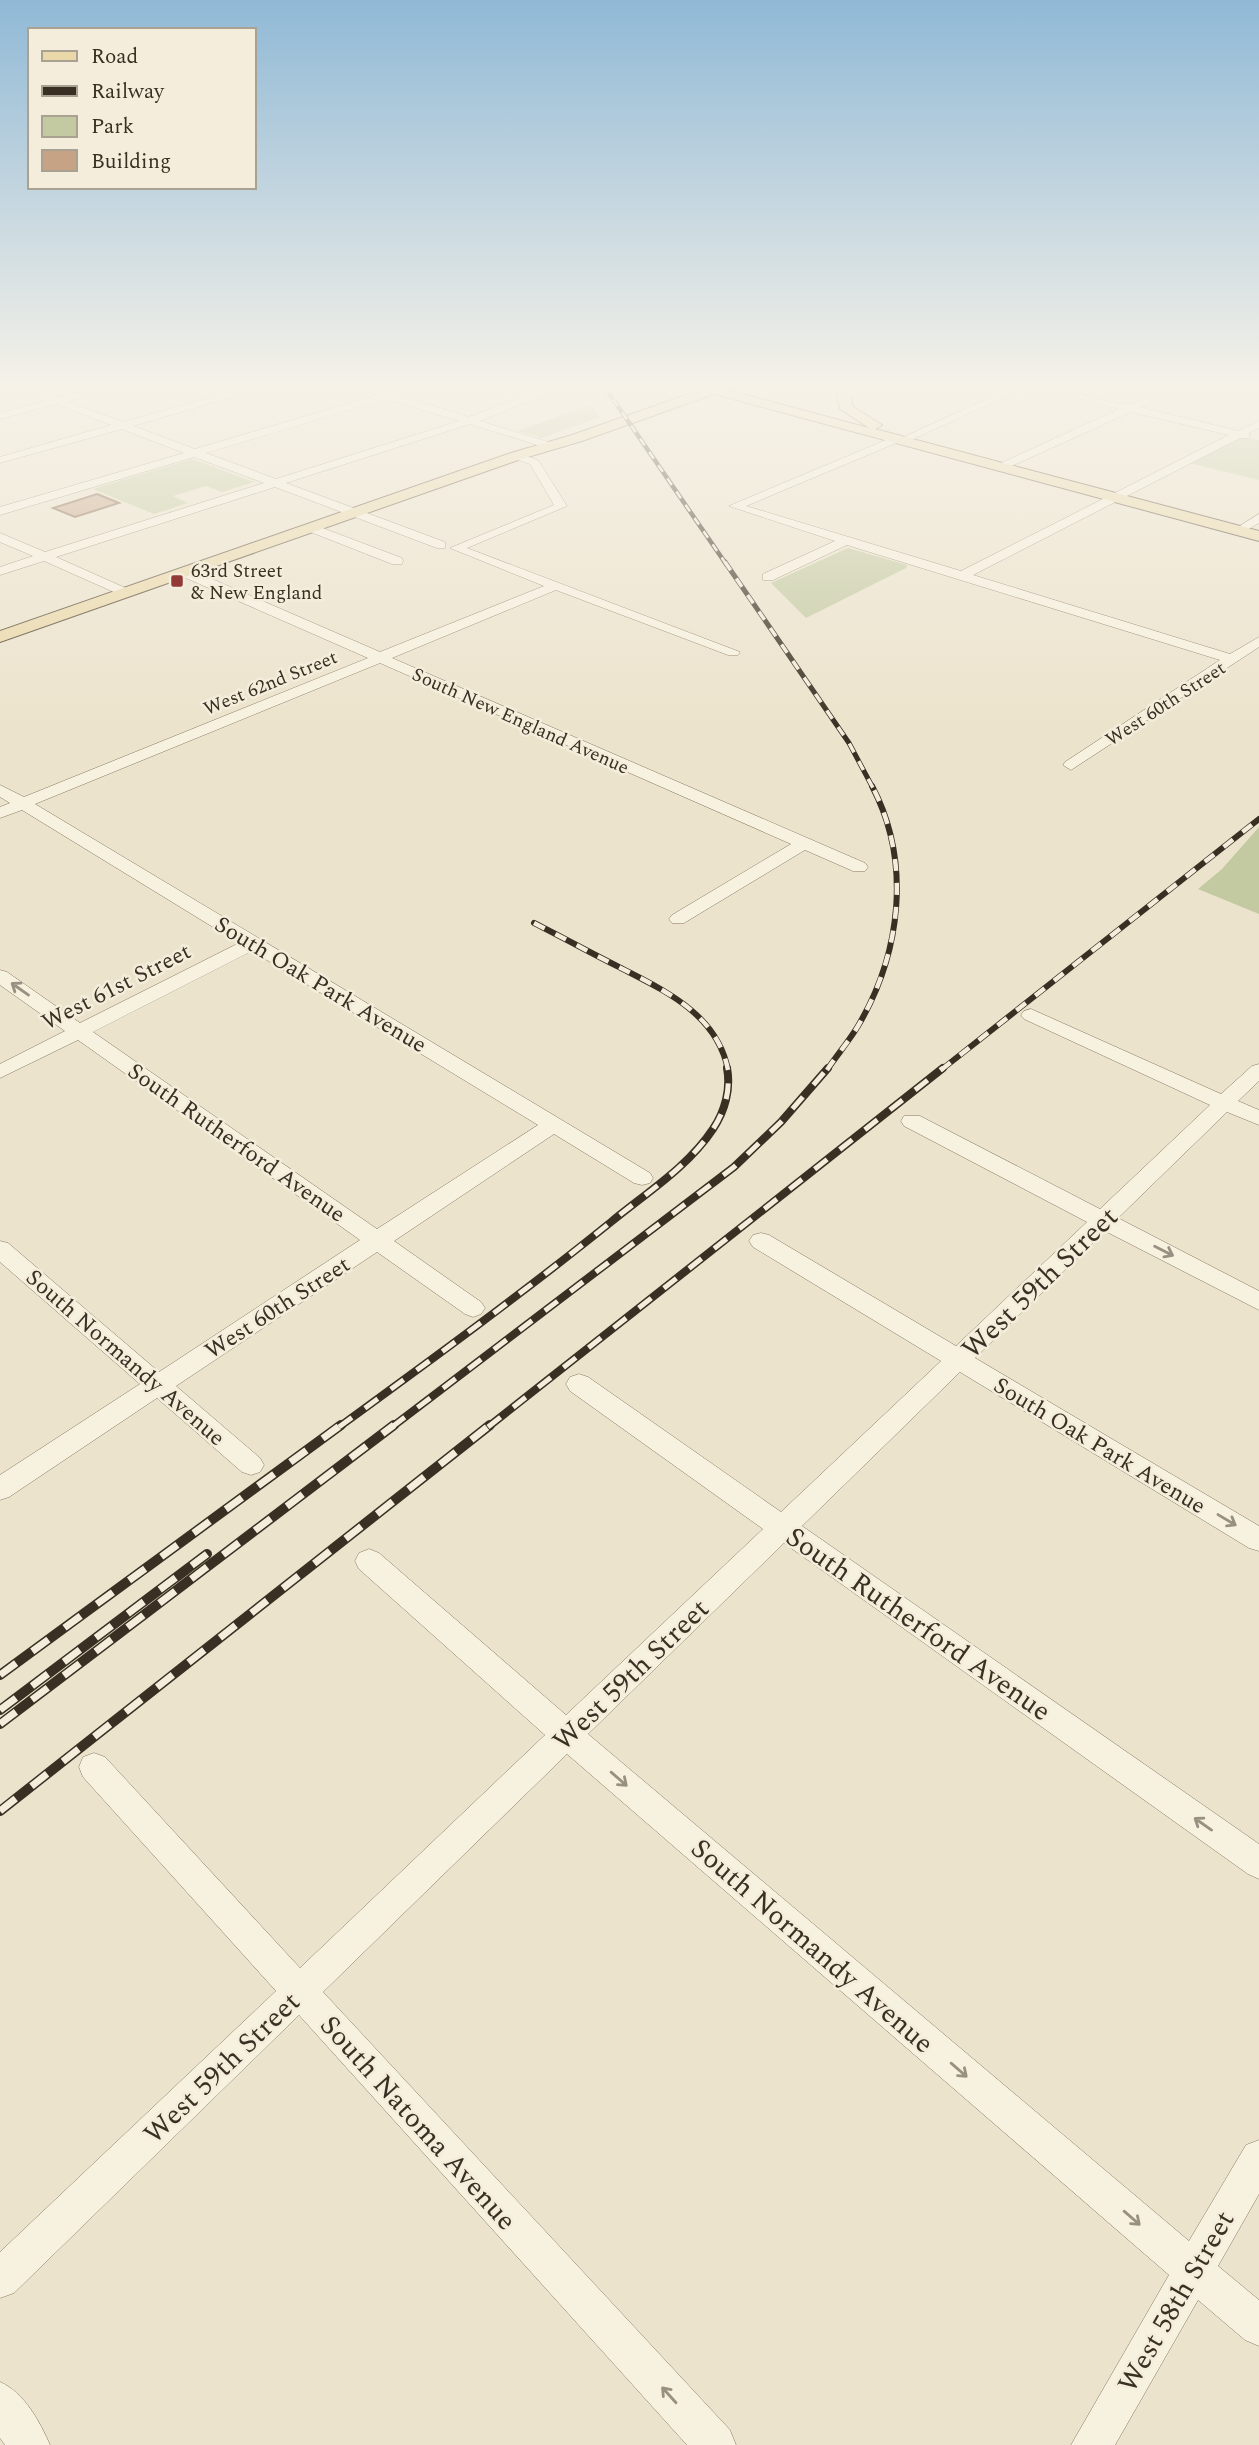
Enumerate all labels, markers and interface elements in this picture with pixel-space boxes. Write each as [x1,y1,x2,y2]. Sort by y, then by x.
legend [28,28,256,189]
text: Road [91,41,138,73]
text: Railway [91,76,165,108]
text: Park [91,111,135,143]
text: Building [91,146,171,178]
place label: 63rd Street & New England [191,557,322,608]
marker: 63rd Street & New England [169,573,185,589]
street label: West 62nd Street [199,643,342,723]
street label: West 60th Street [1100,654,1232,754]
street label: South New England Avenue [407,660,634,782]
street label: South Oak Park Avenue [207,908,433,1063]
street label: West 61st Street [36,935,198,1040]
one-way arrow [11,982,30,996]
street label: South Rutherford Avenue [120,1055,352,1232]
street label: West 59th Street [952,1197,1128,1369]
one-way arrow [1153,1245,1174,1259]
street label: West 60th Street [198,1248,358,1369]
street label: South Normandy Avenue [17,1261,233,1455]
street label: South Oak Park Avenue [986,1369,1212,1524]
one-way arrow [1216,1514,1236,1528]
street label: South Rutherford Avenue [776,1516,1060,1732]
street label: West 59th Street [543,1589,719,1761]
one-way arrow [610,1771,628,1787]
one-way arrow [1194,1817,1213,1831]
street label: South Normandy Avenue [681,1828,943,2064]
street label: West 59th Street [134,1982,310,2154]
street label: South Natoma Avenue [309,2006,527,2240]
one-way arrow [950,2062,968,2078]
street label: West 58th Street [1107,2203,1246,2401]
one-way arrow [1123,2210,1141,2226]
one-way arrow [660,2387,677,2404]

